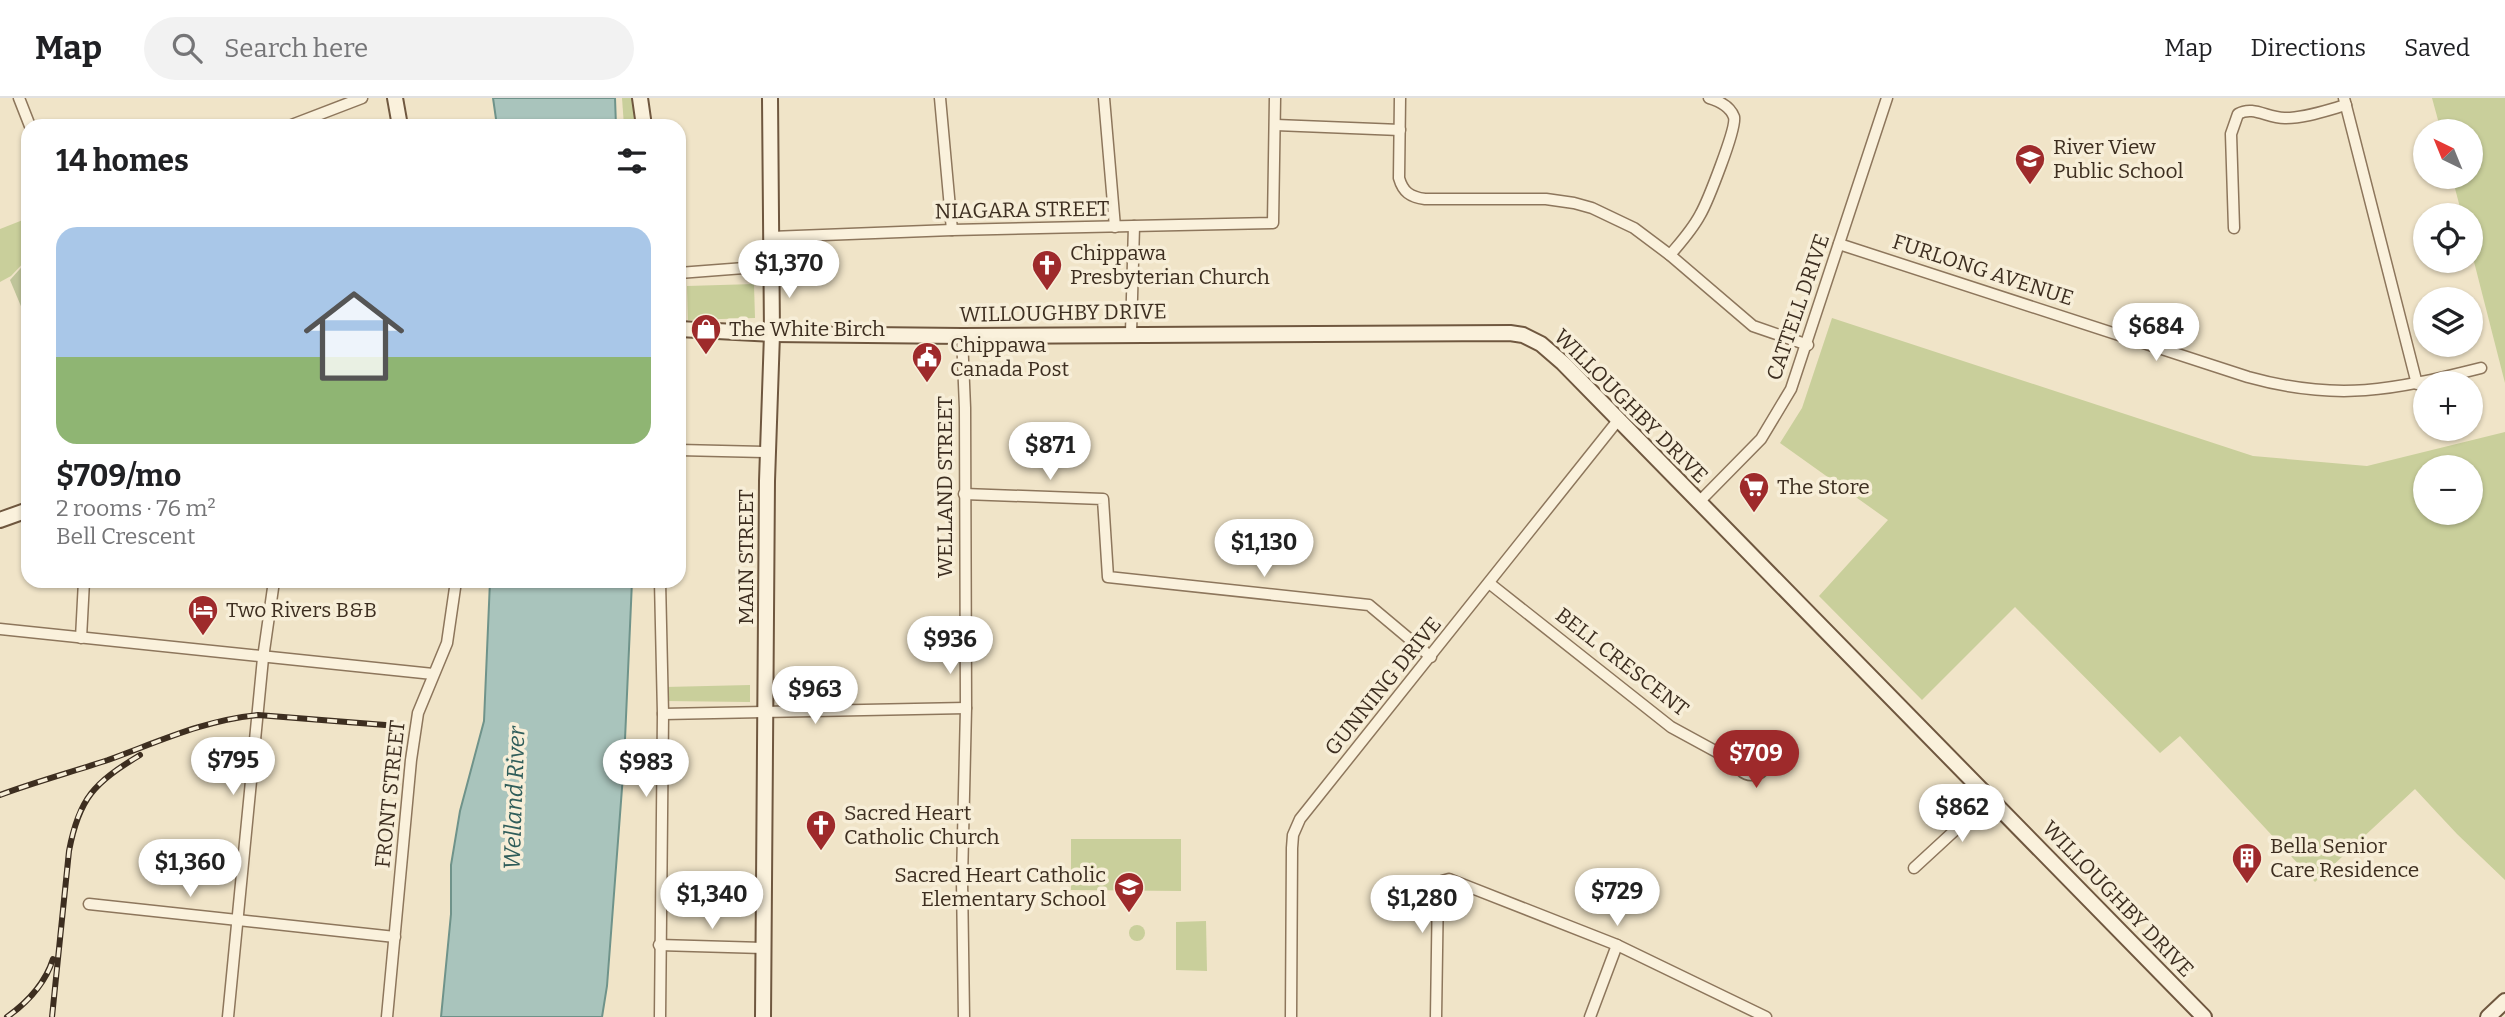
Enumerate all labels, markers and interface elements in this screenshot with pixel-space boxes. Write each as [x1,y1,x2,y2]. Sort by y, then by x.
search box [144,17,634,80]
text: Map [35,28,102,68]
icon: search [168,29,206,67]
text: Search here [224,33,368,64]
text: Map [2164,34,2213,62]
text: Directions [2251,34,2366,62]
text: Saved [2404,34,2470,62]
north arrow [2413,119,2483,189]
map controls [2413,119,2483,525]
place label: River View Public School [2053,134,2184,184]
icon: filters [613,142,651,180]
school or university icon: River View Public School [2013,142,2047,186]
text: 14 homes [56,143,189,179]
street label: NIAGARA STREET [934,195,1110,225]
button: locate [2413,203,2483,273]
street label: FURLONG AVENUE [1889,228,2077,312]
street label: CATTELL DRIVE [1761,230,1835,384]
pin: $1,370 [732,240,846,300]
place label: Chippawa Presbyterian Church [1070,240,1270,290]
church icon: Chippawa Presbyterian Church [1030,248,1064,292]
text: $1,370 [754,249,824,277]
icon: home [291,273,417,399]
button: layers [2413,287,2483,357]
street label: WILLOUGHBY DRIVE [959,298,1167,328]
pin: $684 [2115,303,2197,363]
shop icon: The White Birch [689,312,723,356]
text: $684 [2128,312,2184,340]
place label: The White Birch [729,316,885,342]
street label: WILLOUGHBY DRIVE [1549,324,1713,488]
place label: Chippawa Canada Post [950,332,1070,382]
public building icon: Chippawa Canada Post [910,340,944,384]
button: + [2413,371,2483,441]
street label: WELLAND STREET [932,396,958,578]
pin: $871 [1009,422,1091,482]
text: $871 [1025,431,1075,459]
button: − [2413,455,2483,525]
text: $709/mo [56,458,181,494]
supermarket icon: The Store [1737,470,1771,514]
place label: The Store [1777,474,1870,500]
street label: MAIN STREET [733,489,759,625]
text: 2 rooms · 76 m² [56,494,216,522]
pin: $1,130 [1207,519,1321,579]
text: Bell Crescent [56,522,195,550]
text: $1,130 [1231,528,1297,556]
hotel icon: Two Rivers B&B [186,593,220,637]
place label: Two Rivers B&B [226,597,377,623]
street label: BELL CRESCENT [1550,602,1694,722]
street label: GUNNING DRIVE [1319,611,1447,761]
pin: $936 [909,616,991,676]
text: $936 [923,625,977,653]
pin: $963 [774,666,856,726]
text: $963 [788,675,842,703]
street label: FRONT STREET [369,719,411,869]
water label: Welland River [498,724,531,870]
pin: $709 [1715,730,1797,790]
pin: $795 [192,738,274,797]
text: $709 [1729,739,1783,767]
pin: $983 [605,740,687,799]
text: $795 [207,746,259,774]
text: $983 [619,748,673,776]
pin: $862 [1921,784,2003,844]
text: $862 [1935,793,1989,821]
place label: Sacred Heart Catholic Church [844,800,1000,850]
church icon: Sacred Heart Catholic Church [804,808,838,852]
street label: WILLOUGHBY DRIVE [2037,815,2199,983]
place label: Bella Senior Care Residence [2270,833,2419,883]
pin: $1,360 [133,840,247,899]
building icon: Bella Senior Care Residence [2230,841,2264,885]
text: $1,360 [155,848,226,876]
place label: Sacred Heart Catholic Elementary School [894,862,1106,912]
pin: $729 [1576,868,1658,928]
school or university icon: Sacred Heart Catholic Elementary School [1112,870,1146,914]
pin: $1,340 [655,872,769,931]
pin: $1,280 [1365,876,1479,935]
text: $729 [1591,877,1643,905]
text: $1,340 [676,880,748,908]
text: $1,280 [1386,884,1458,912]

